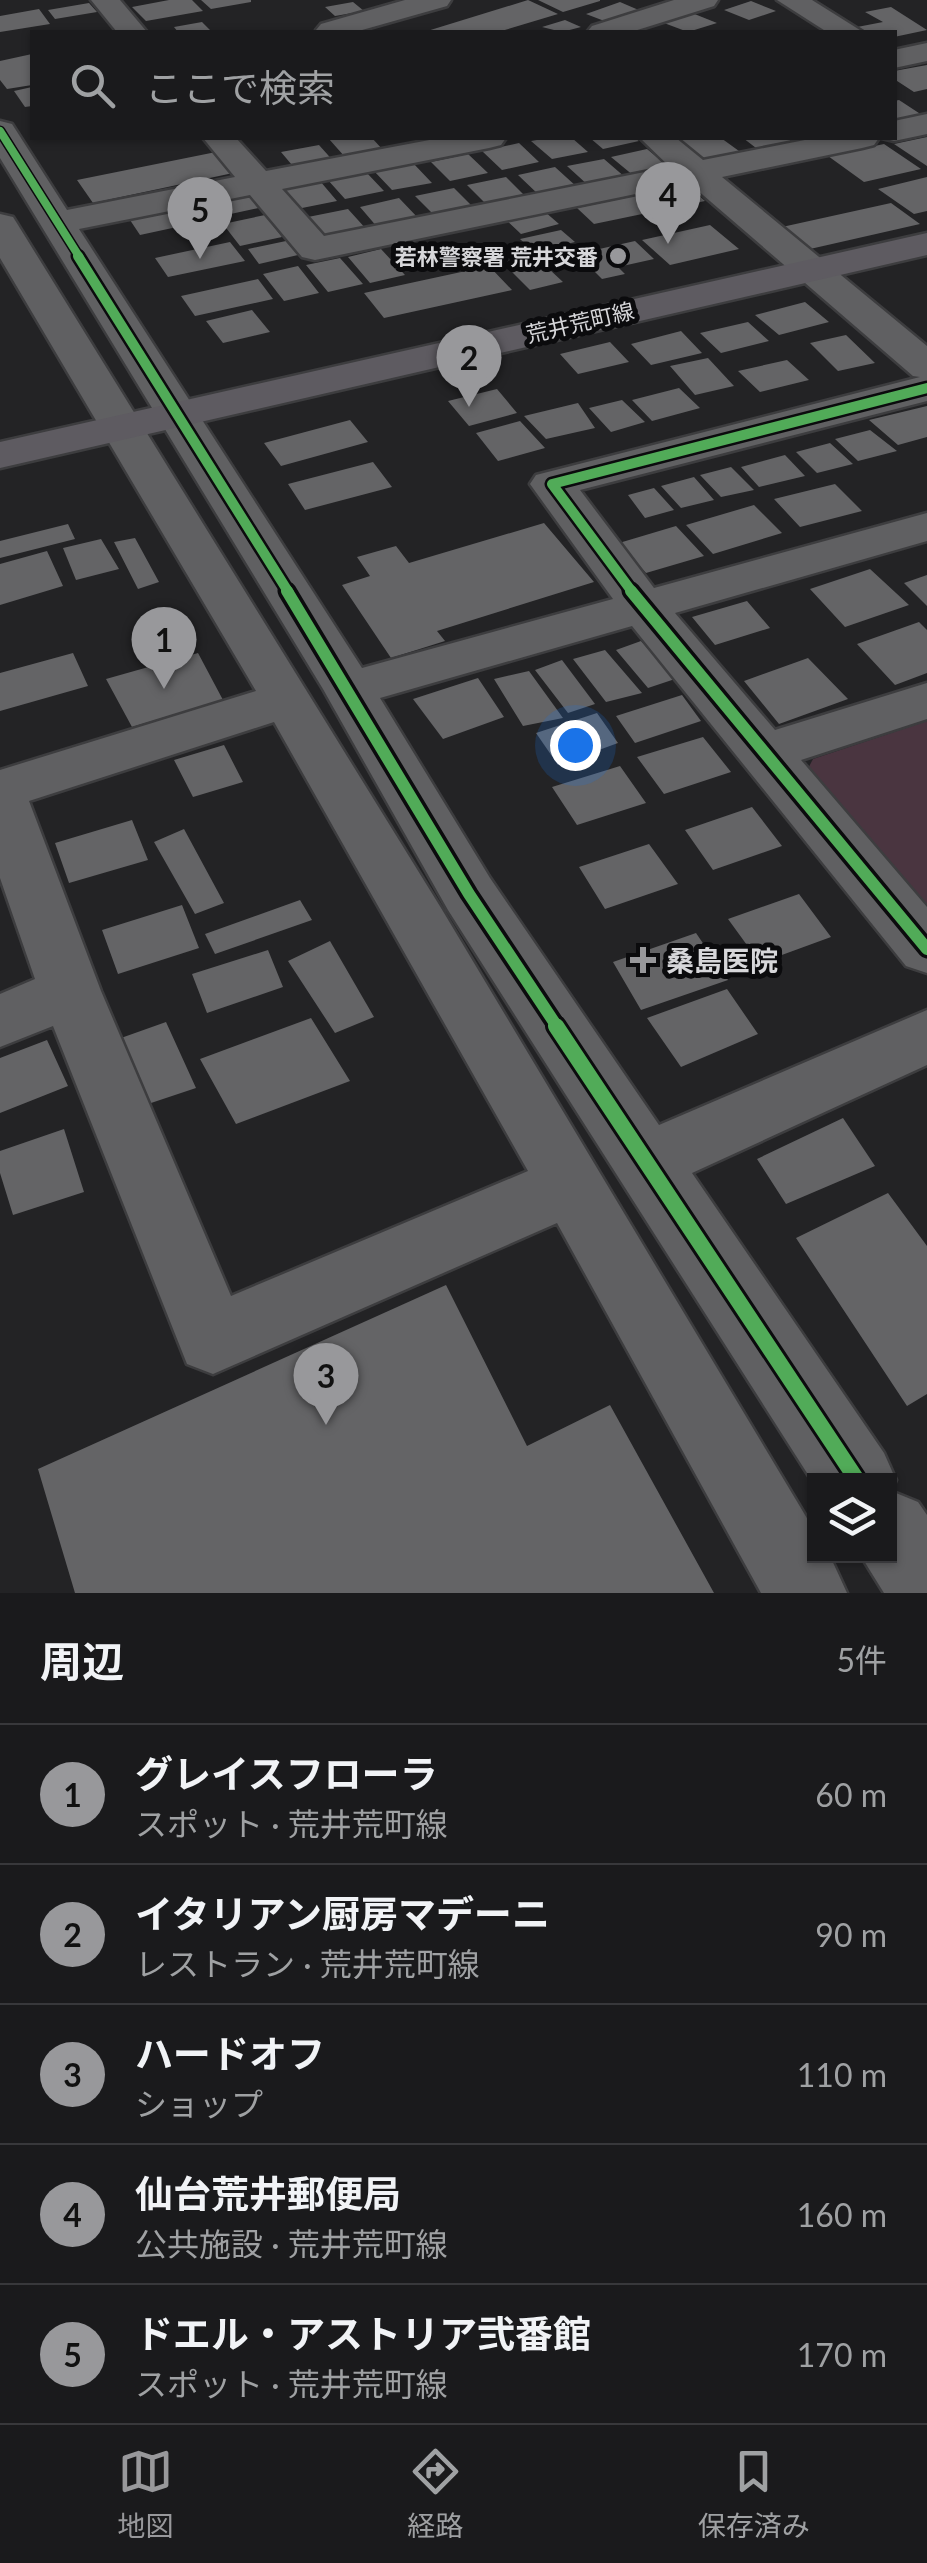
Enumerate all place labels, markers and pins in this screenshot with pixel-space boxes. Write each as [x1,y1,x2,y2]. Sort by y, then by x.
pin: 4 [636,162,700,244]
pin: 5 [168,176,232,259]
place label: 若林警察署 荒井交番 [395,243,598,270]
marker: 若林警察署 荒井交番 [607,245,629,267]
pin: 2 [436,324,502,407]
pin: 1 [132,606,196,689]
place label: 桑島医院 [666,943,778,977]
marker: 桑島医院 [630,947,656,973]
pin: 3 [294,1342,358,1425]

